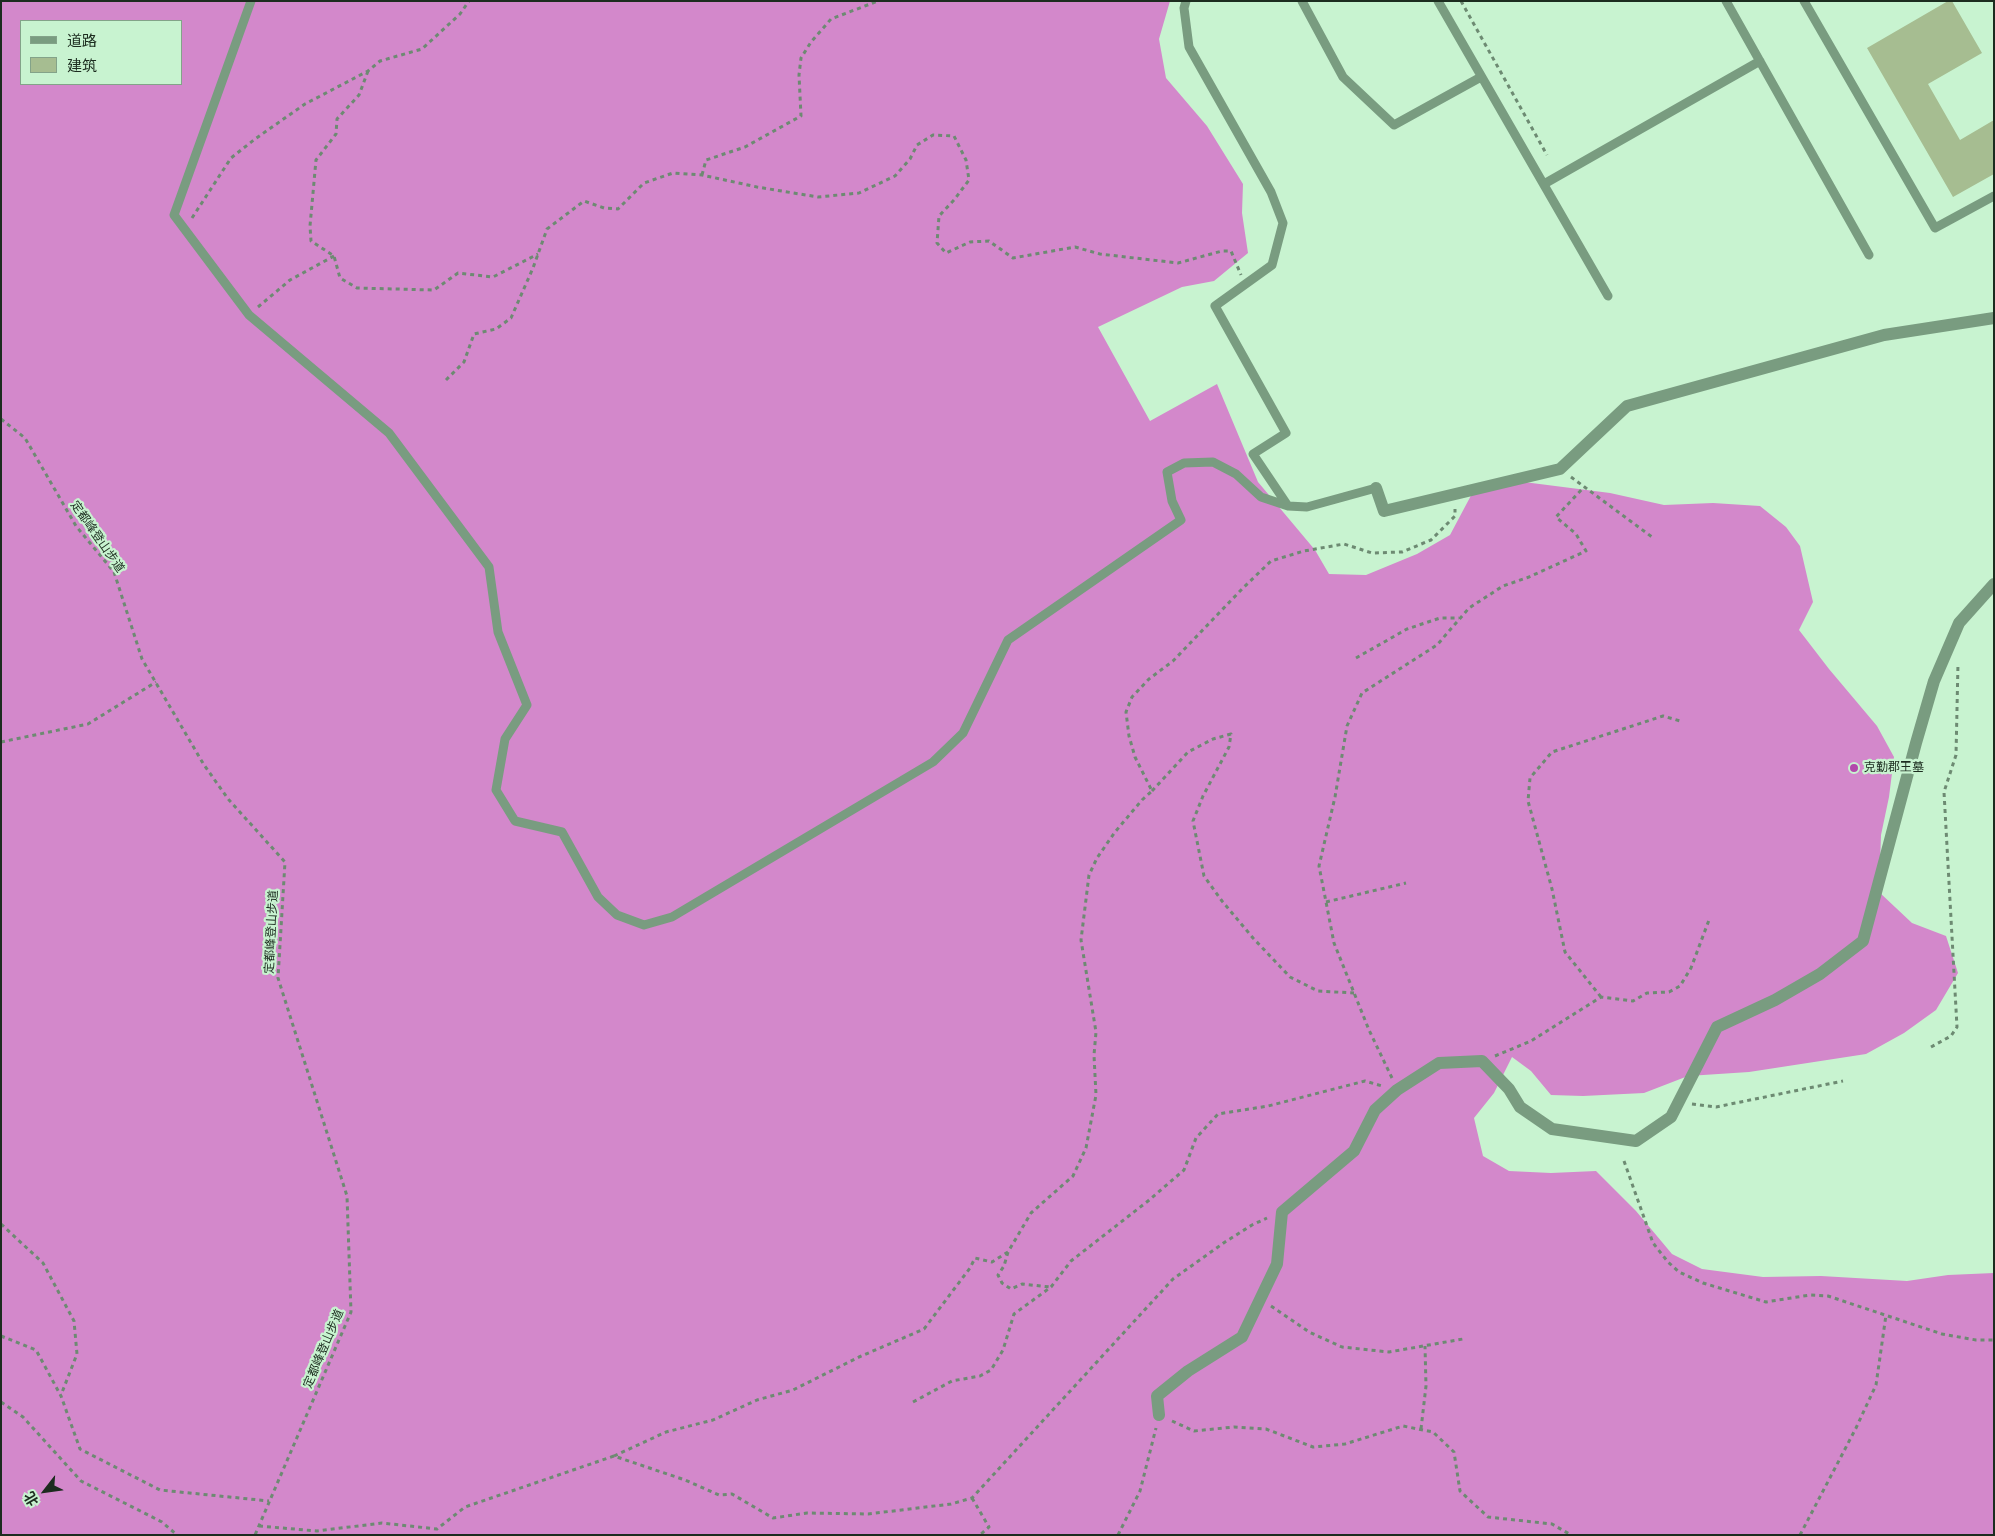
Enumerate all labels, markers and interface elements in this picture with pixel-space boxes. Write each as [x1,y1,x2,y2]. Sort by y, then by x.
legend [20,20,182,85]
text: 道路 [67,32,97,50]
text: 建筑 [67,57,97,75]
street label: 定都峰登山步道 [67,498,127,576]
place label: 克勤郡王墓 [1864,761,1924,775]
marker: 克勤郡王墓 [1848,762,1860,774]
street label: 定都峰登山步道 [263,890,281,974]
street label: 定都峰登山步道 [301,1308,347,1390]
north arrow [20,1466,70,1516]
text: 北 [21,1488,42,1509]

